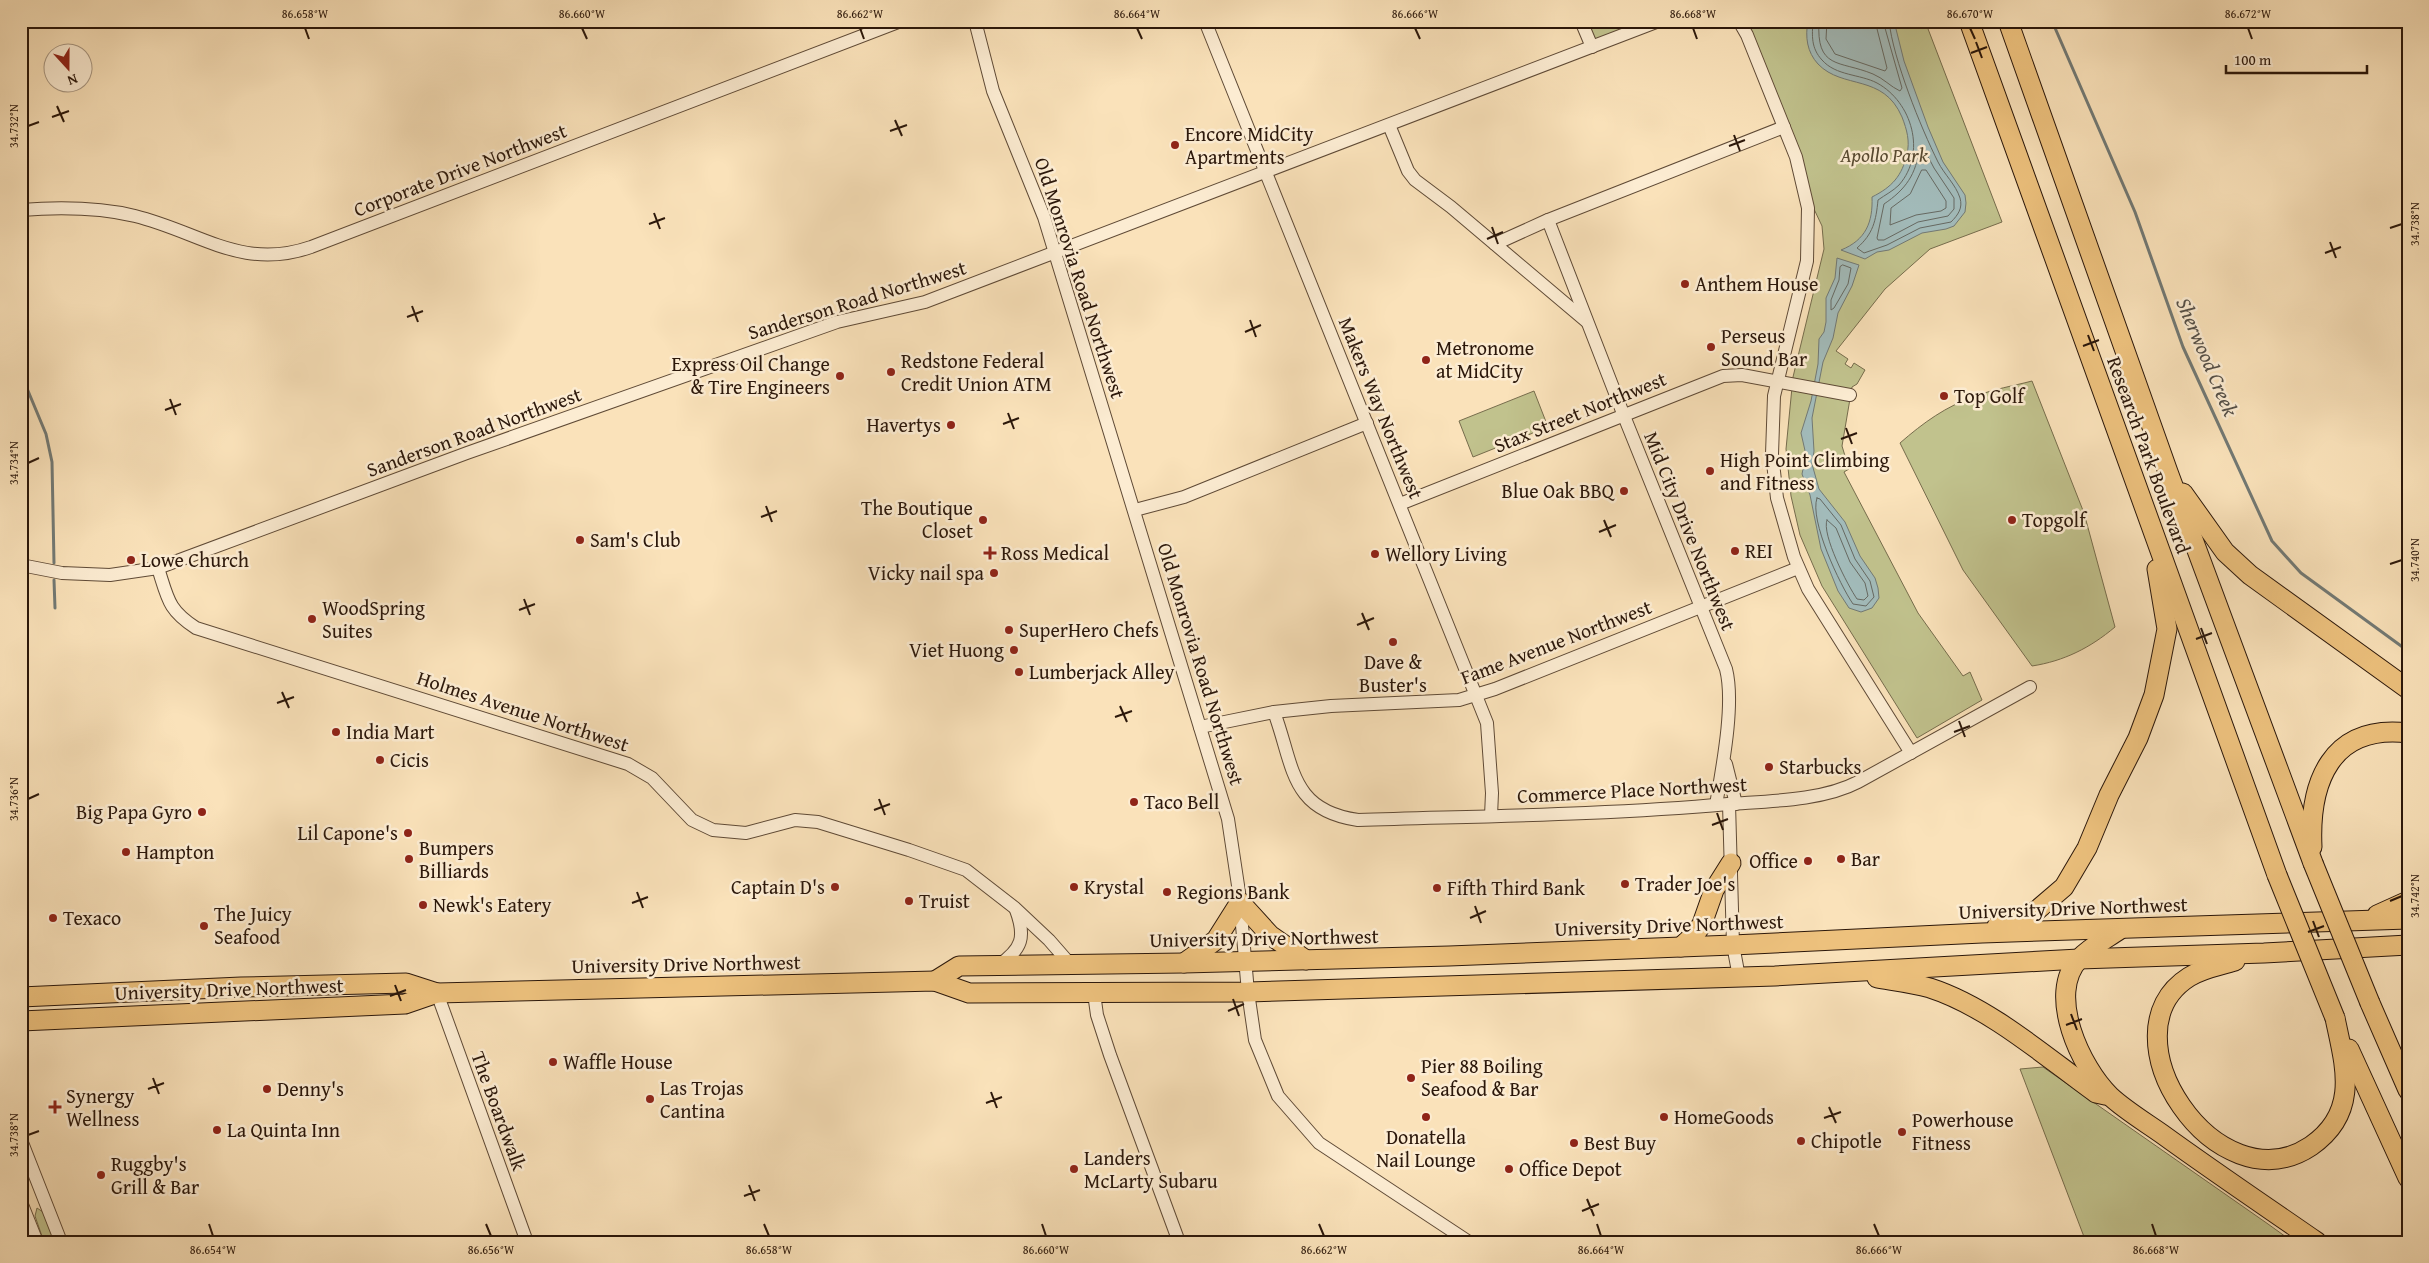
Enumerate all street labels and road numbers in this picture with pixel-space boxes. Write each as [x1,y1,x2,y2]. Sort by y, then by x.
street label: Corporate Drive Northwest [349,116,570,224]
street label: Old Monrovia Road Northwest [1028,153,1133,402]
street label: Sanderson Road Northwest [744,253,970,347]
street label: Makers Way Northwest [1332,313,1431,503]
street label: Research Park Boulevard [2100,352,2199,558]
street label: Stax Street Northwest [1489,364,1670,459]
street label: Sanderson Road Northwest [362,379,585,484]
street label: Mid City Drive Northwest [1637,427,1744,635]
street label: Old Monrovia Road Northwest [1151,539,1252,789]
street label: Fame Avenue Northwest [1456,592,1656,691]
street label: Holmes Avenue Northwest [414,663,633,758]
street label: Commerce Place Northwest [1516,769,1748,810]
street label: University Drive Northwest [1958,889,2188,926]
street label: University Drive Northwest [1554,906,1784,943]
street label: University Drive Northwest [1149,921,1379,954]
street label: University Drive Northwest [571,947,801,980]
street label: University Drive Northwest [114,970,344,1007]
street label: The Boardwalk [464,1047,535,1175]

